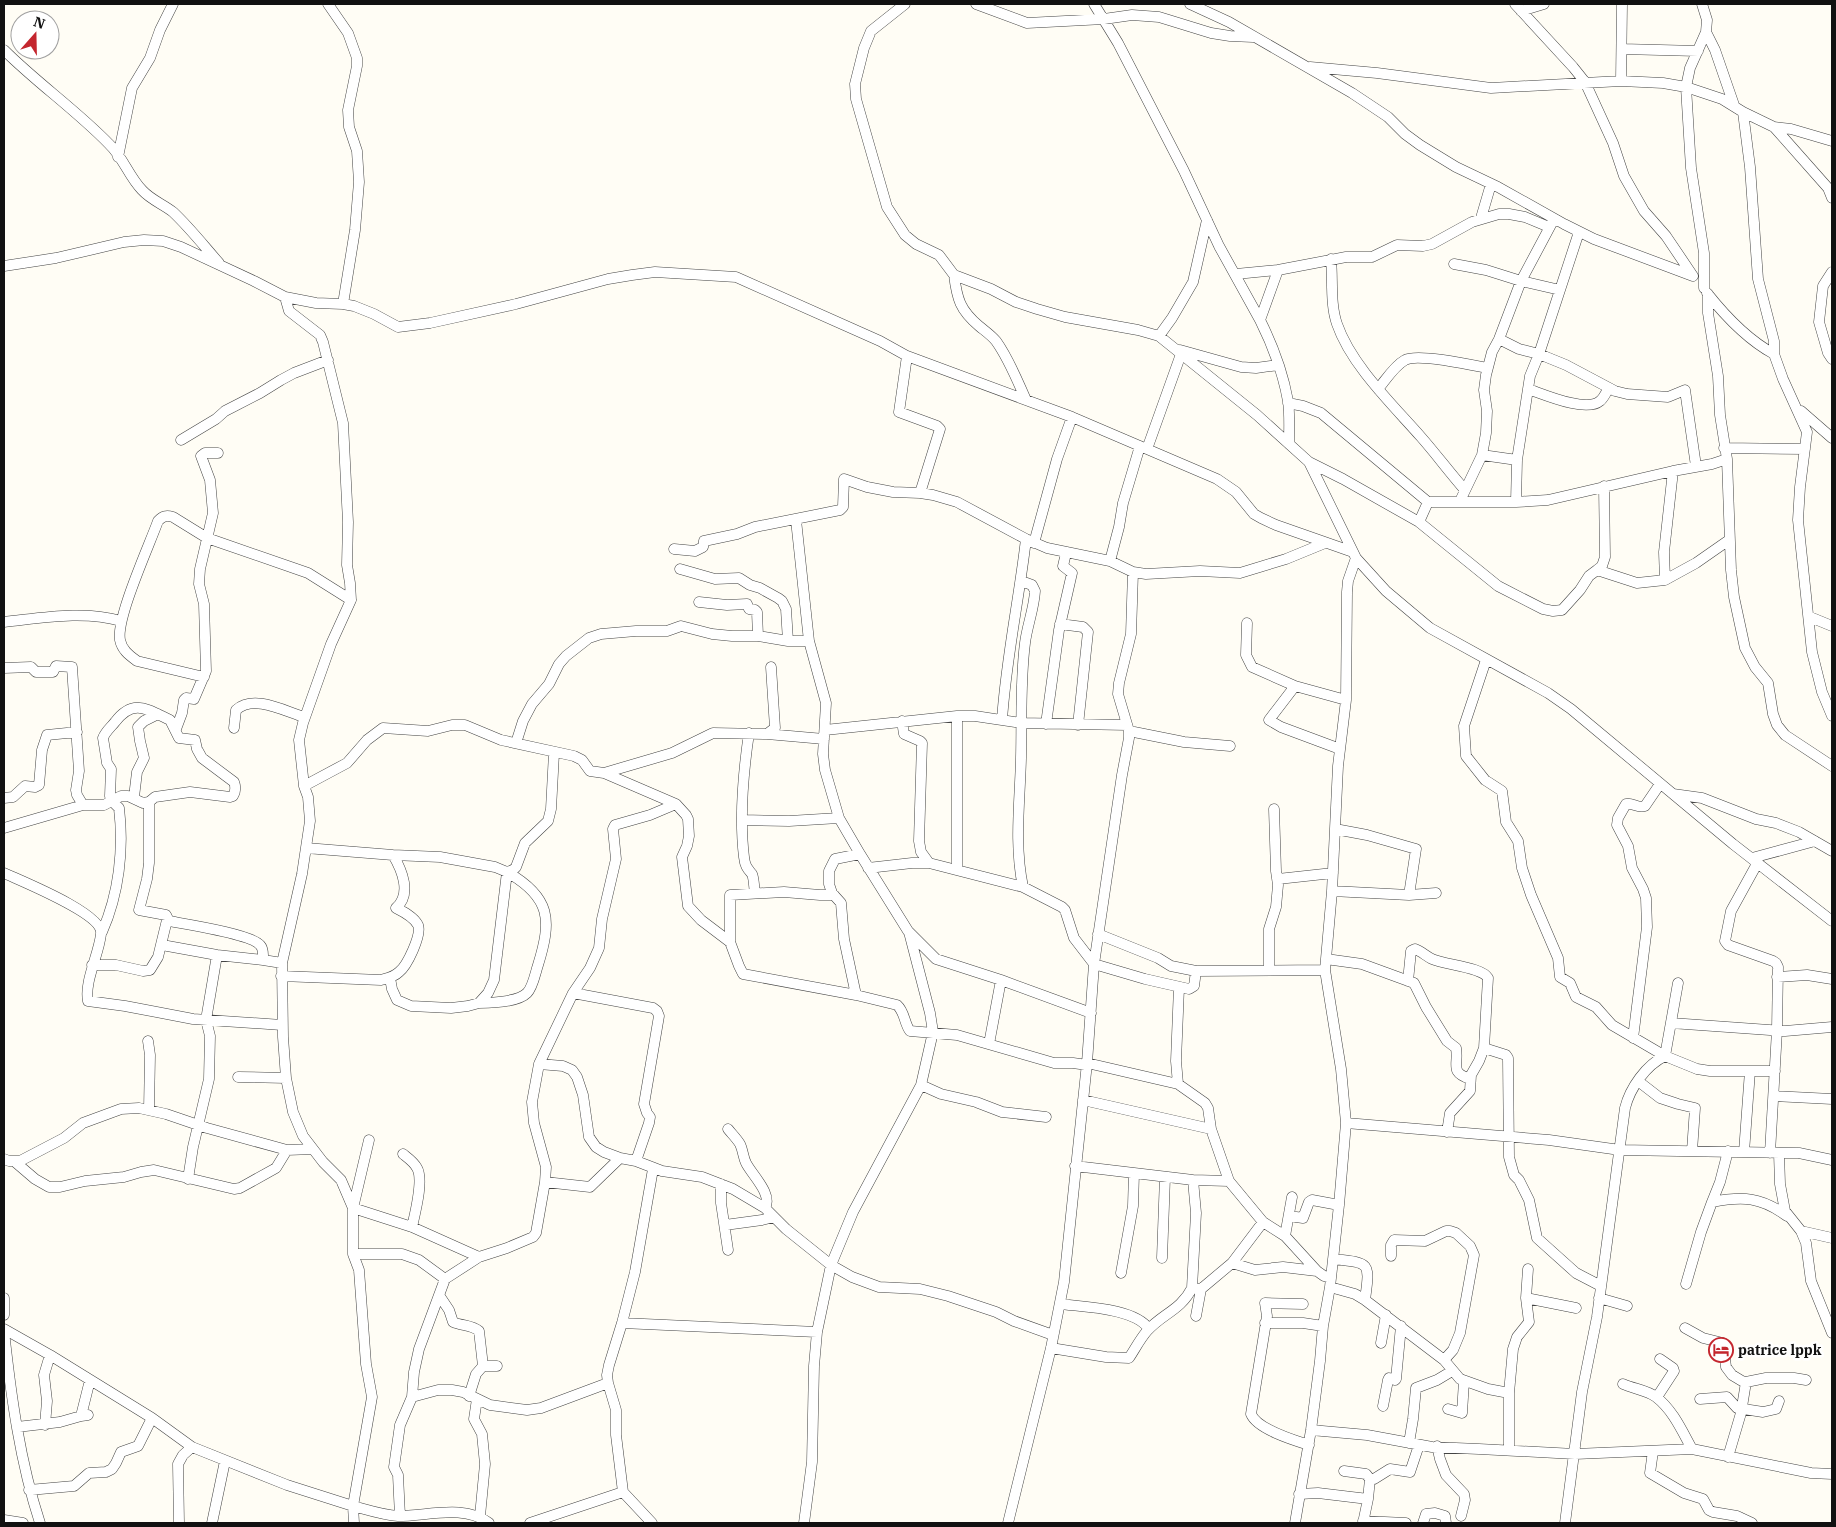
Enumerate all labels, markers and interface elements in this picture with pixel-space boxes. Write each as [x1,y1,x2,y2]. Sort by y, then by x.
north arrow [10,10,60,60]
text: N [31,12,48,33]
hotel icon: patrice lppk [1708,1337,1734,1363]
place label: patrice lppk [1738,1341,1822,1359]

